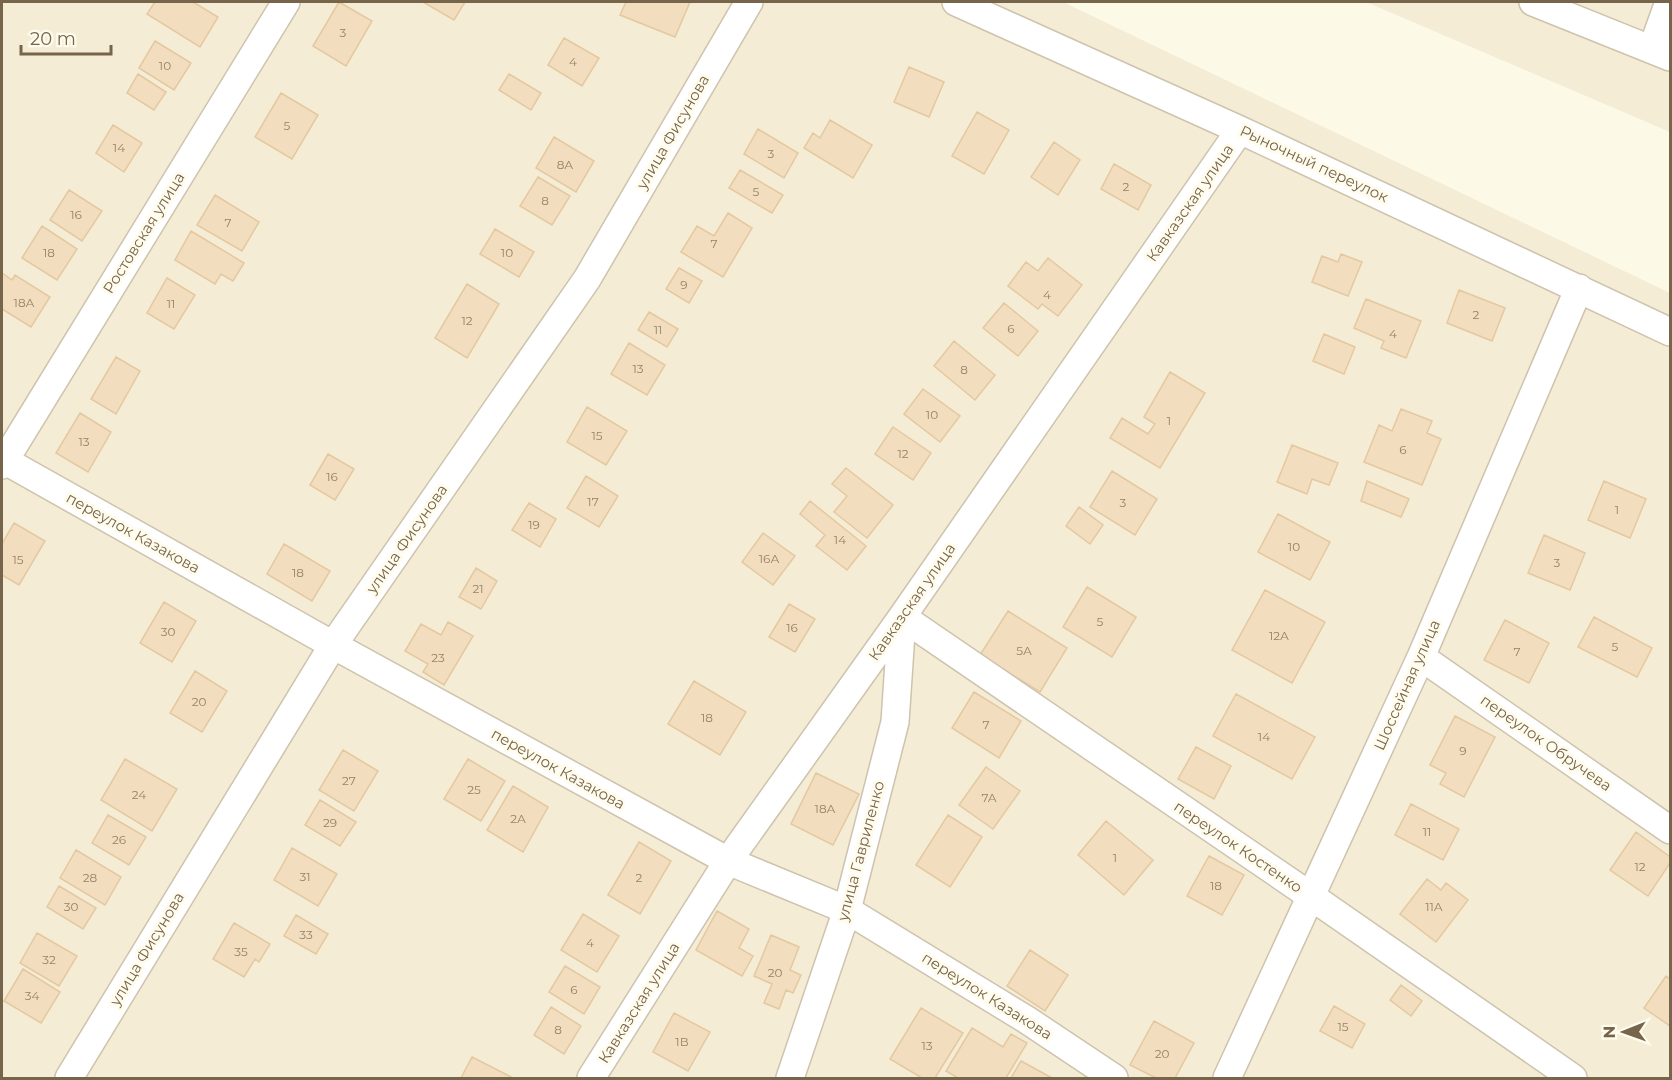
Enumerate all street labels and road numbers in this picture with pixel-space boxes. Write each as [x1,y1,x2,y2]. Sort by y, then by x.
street label: улица Фисунова [632,71,713,193]
street label: Рыночный переулок [1237,121,1392,206]
street label: Кавказская улица [1142,140,1237,265]
street label: Ростовская улица [99,169,189,297]
street label: улица Фисунова [361,480,451,598]
street label: переулок Казакова [63,488,204,577]
street label: Кавказская улица [864,539,959,664]
street label: Шоссейная улица [1369,617,1444,753]
street label: переулок Обручева [1477,690,1616,795]
street label: переулок Казакова [488,724,629,813]
street label: улица Гавриленко [832,779,888,924]
street label: переулок Костенко [1171,797,1306,897]
street label: улица Фисунова [105,889,188,1010]
street label: Кавказская улица [594,939,683,1067]
street label: переулок Казакова [919,948,1056,1043]

